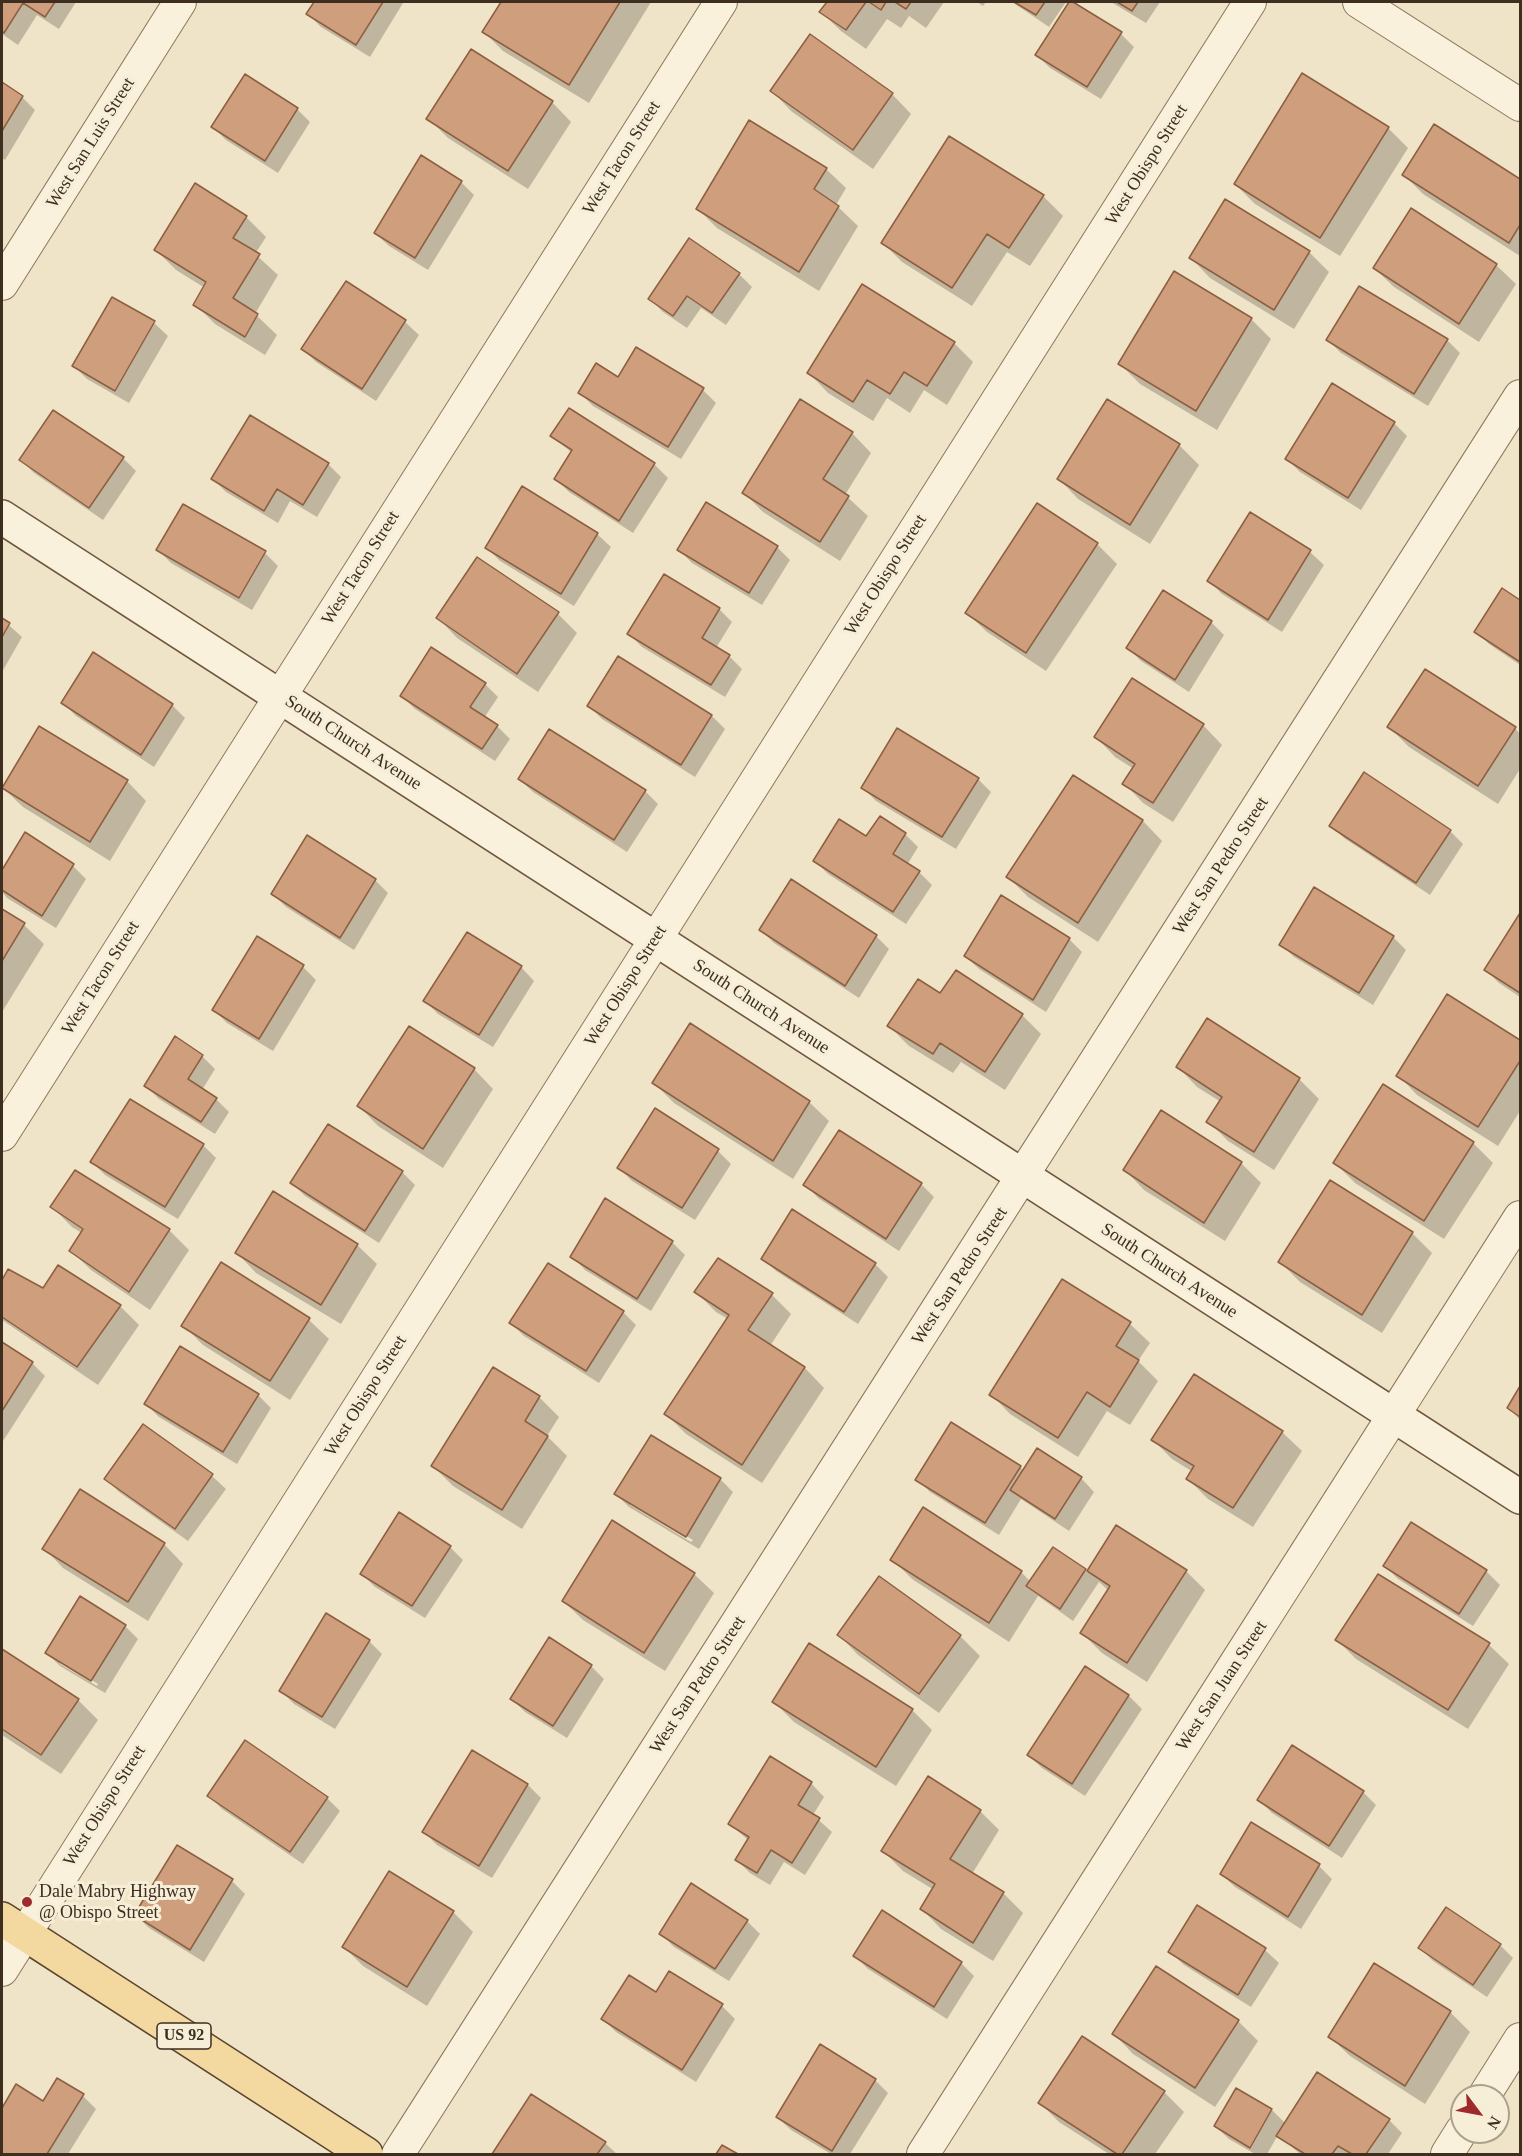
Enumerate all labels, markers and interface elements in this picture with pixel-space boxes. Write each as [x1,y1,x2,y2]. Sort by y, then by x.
street label: West San Luis Street [42,74,140,212]
street label: West Tacon Street [578,97,666,219]
street label: West Obispo Street [1101,101,1193,229]
street label: West Tacon Street [317,507,405,629]
street label: West Obispo Street [840,511,932,639]
street label: South Church Avenue [281,691,425,795]
street label: West San Pedro Street [1168,793,1274,939]
street label: West Tacon Street [57,917,145,1039]
street label: West Obispo Street [580,922,672,1050]
street label: South Church Avenue [689,955,833,1059]
street label: West San Pedro Street [907,1203,1013,1349]
street label: South Church Avenue [1097,1219,1241,1323]
street label: West Obispo Street [320,1332,412,1460]
street label: West San Pedro Street [645,1612,751,1758]
street label: West San Juan Street [1172,1617,1272,1755]
street label: West Obispo Street [59,1742,151,1870]
place label: Dale Mabry Highway @ Obispo Street [39,1881,196,1924]
marker: Dale Mabry Highway @ Obispo Street [20,1895,34,1909]
road number: US 92 [157,2023,211,2049]
north arrow [1450,2084,1510,2144]
text: N [1484,2113,1504,2132]

